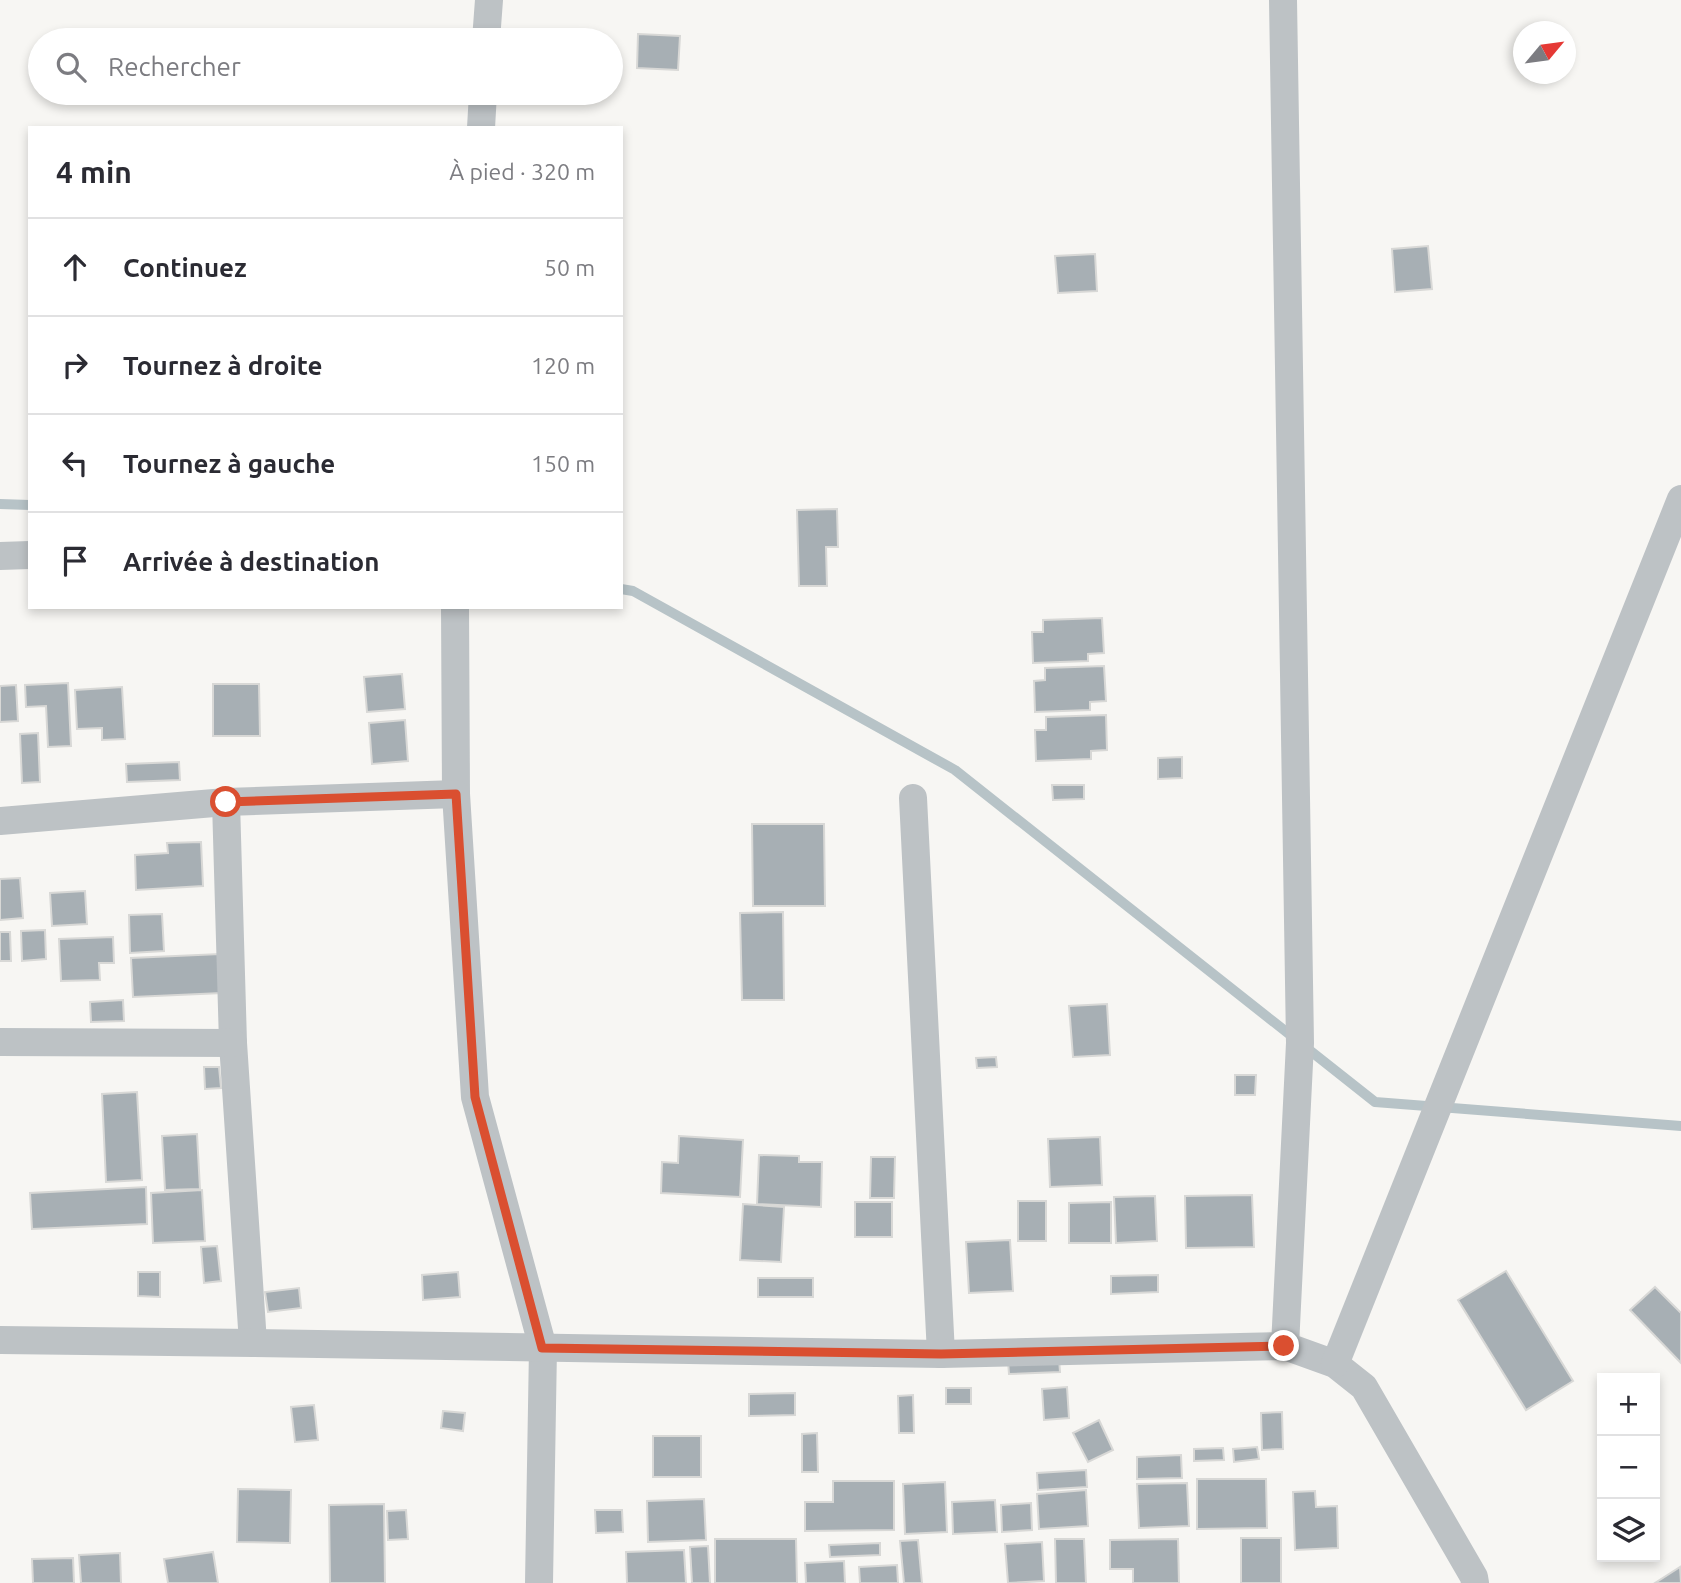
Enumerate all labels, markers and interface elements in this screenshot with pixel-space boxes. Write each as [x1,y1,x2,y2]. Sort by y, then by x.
north arrow [1513,21,1576,84]
search box [28,28,623,105]
icon: search [52,48,90,86]
text: Rechercher [108,52,241,81]
text: 4 min [56,155,132,189]
text: À pied · 320 m [449,159,595,184]
icon: ahead [56,248,94,286]
text: Continuez [123,253,247,282]
text: 50 m [544,255,595,280]
icon: right [56,346,94,384]
text: Tournez à droite [123,351,322,380]
text: 120 m [531,353,595,378]
icon: left [56,444,94,482]
text: Tournez à gauche [123,449,335,478]
text: 150 m [531,451,595,476]
icon: arrive [56,542,94,580]
text: Arrivée à destination [123,547,379,576]
route start [210,786,241,817]
route end [1268,1330,1299,1361]
map controls [1597,1373,1660,1562]
button: + [1597,1373,1660,1436]
button: − [1597,1436,1660,1499]
button: layers [1597,1499,1660,1562]

